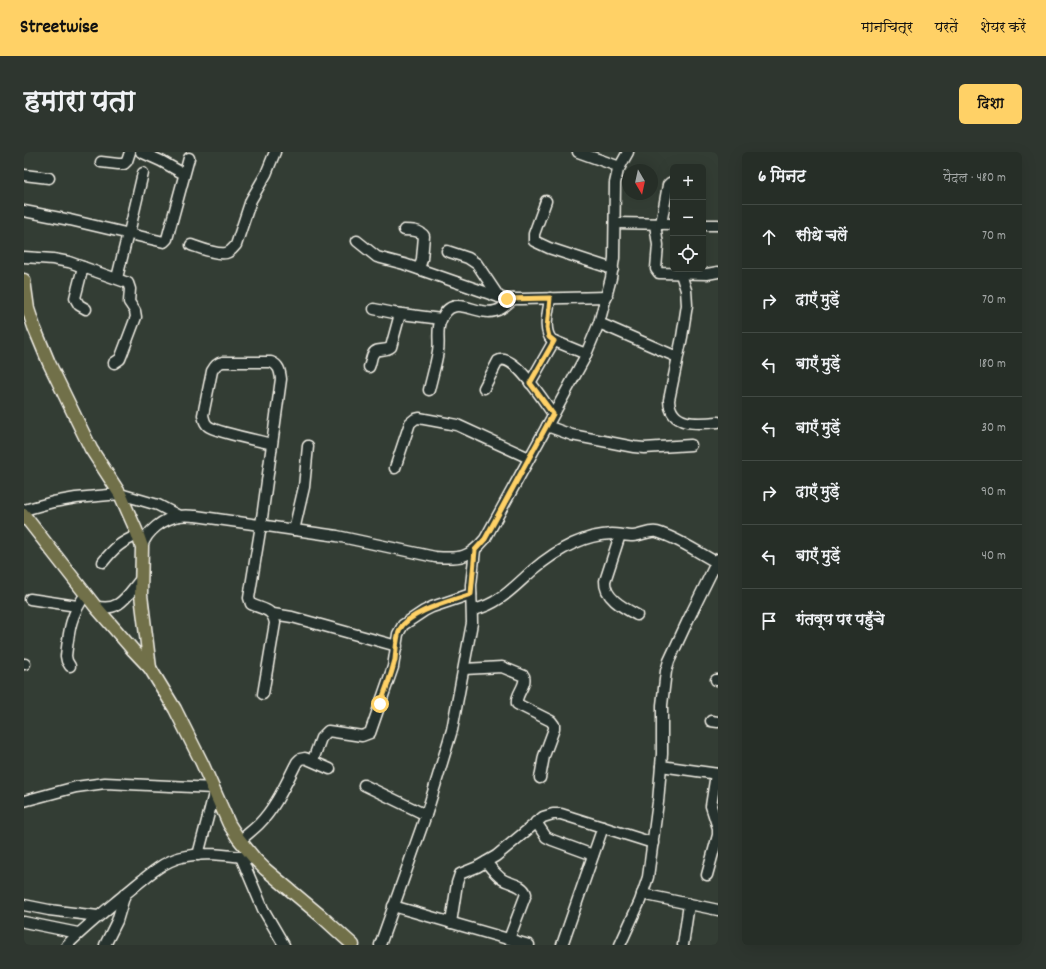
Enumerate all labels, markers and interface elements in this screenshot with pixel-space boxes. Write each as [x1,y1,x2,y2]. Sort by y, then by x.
text: Streetwise [20,15,98,42]
text: मानचित्र [861,18,913,38]
text: परतें [935,18,958,38]
text: शेयर करें [980,18,1026,38]
text: हमारा पता [24,84,135,124]
button: दिशा [959,84,1022,124]
north arrow [622,164,658,200]
map controls [670,164,706,272]
button: + [670,164,706,200]
text: 6 मिनट [758,166,806,190]
text: पैदल · 480 m [943,169,1006,188]
button: − [670,200,706,236]
icon: ahead [758,226,780,248]
text: सीधे चलें [796,226,847,248]
text: 70 m [982,227,1006,246]
button: locate [670,236,706,272]
route end [498,290,516,308]
icon: right [758,290,780,312]
text: दाएँ मुड़ें [796,290,839,312]
text: 70 m [982,291,1006,310]
icon: left [758,354,780,376]
text: बाएँ मुड़ें [796,354,840,376]
text: 180 m [979,355,1006,374]
icon: left [758,418,780,440]
text: बाएँ मुड़ें [796,418,840,440]
text: 30 m [981,419,1006,438]
icon: right [758,482,780,504]
text: दाएँ मुड़ें [796,482,839,504]
text: 90 m [981,483,1006,502]
icon: left [758,546,780,568]
text: बाएँ मुड़ें [796,546,840,568]
text: 40 m [982,547,1006,566]
icon: arrive [758,610,780,632]
text: गंतव्य पर पहुँचे [796,610,885,632]
route start [371,695,389,713]

